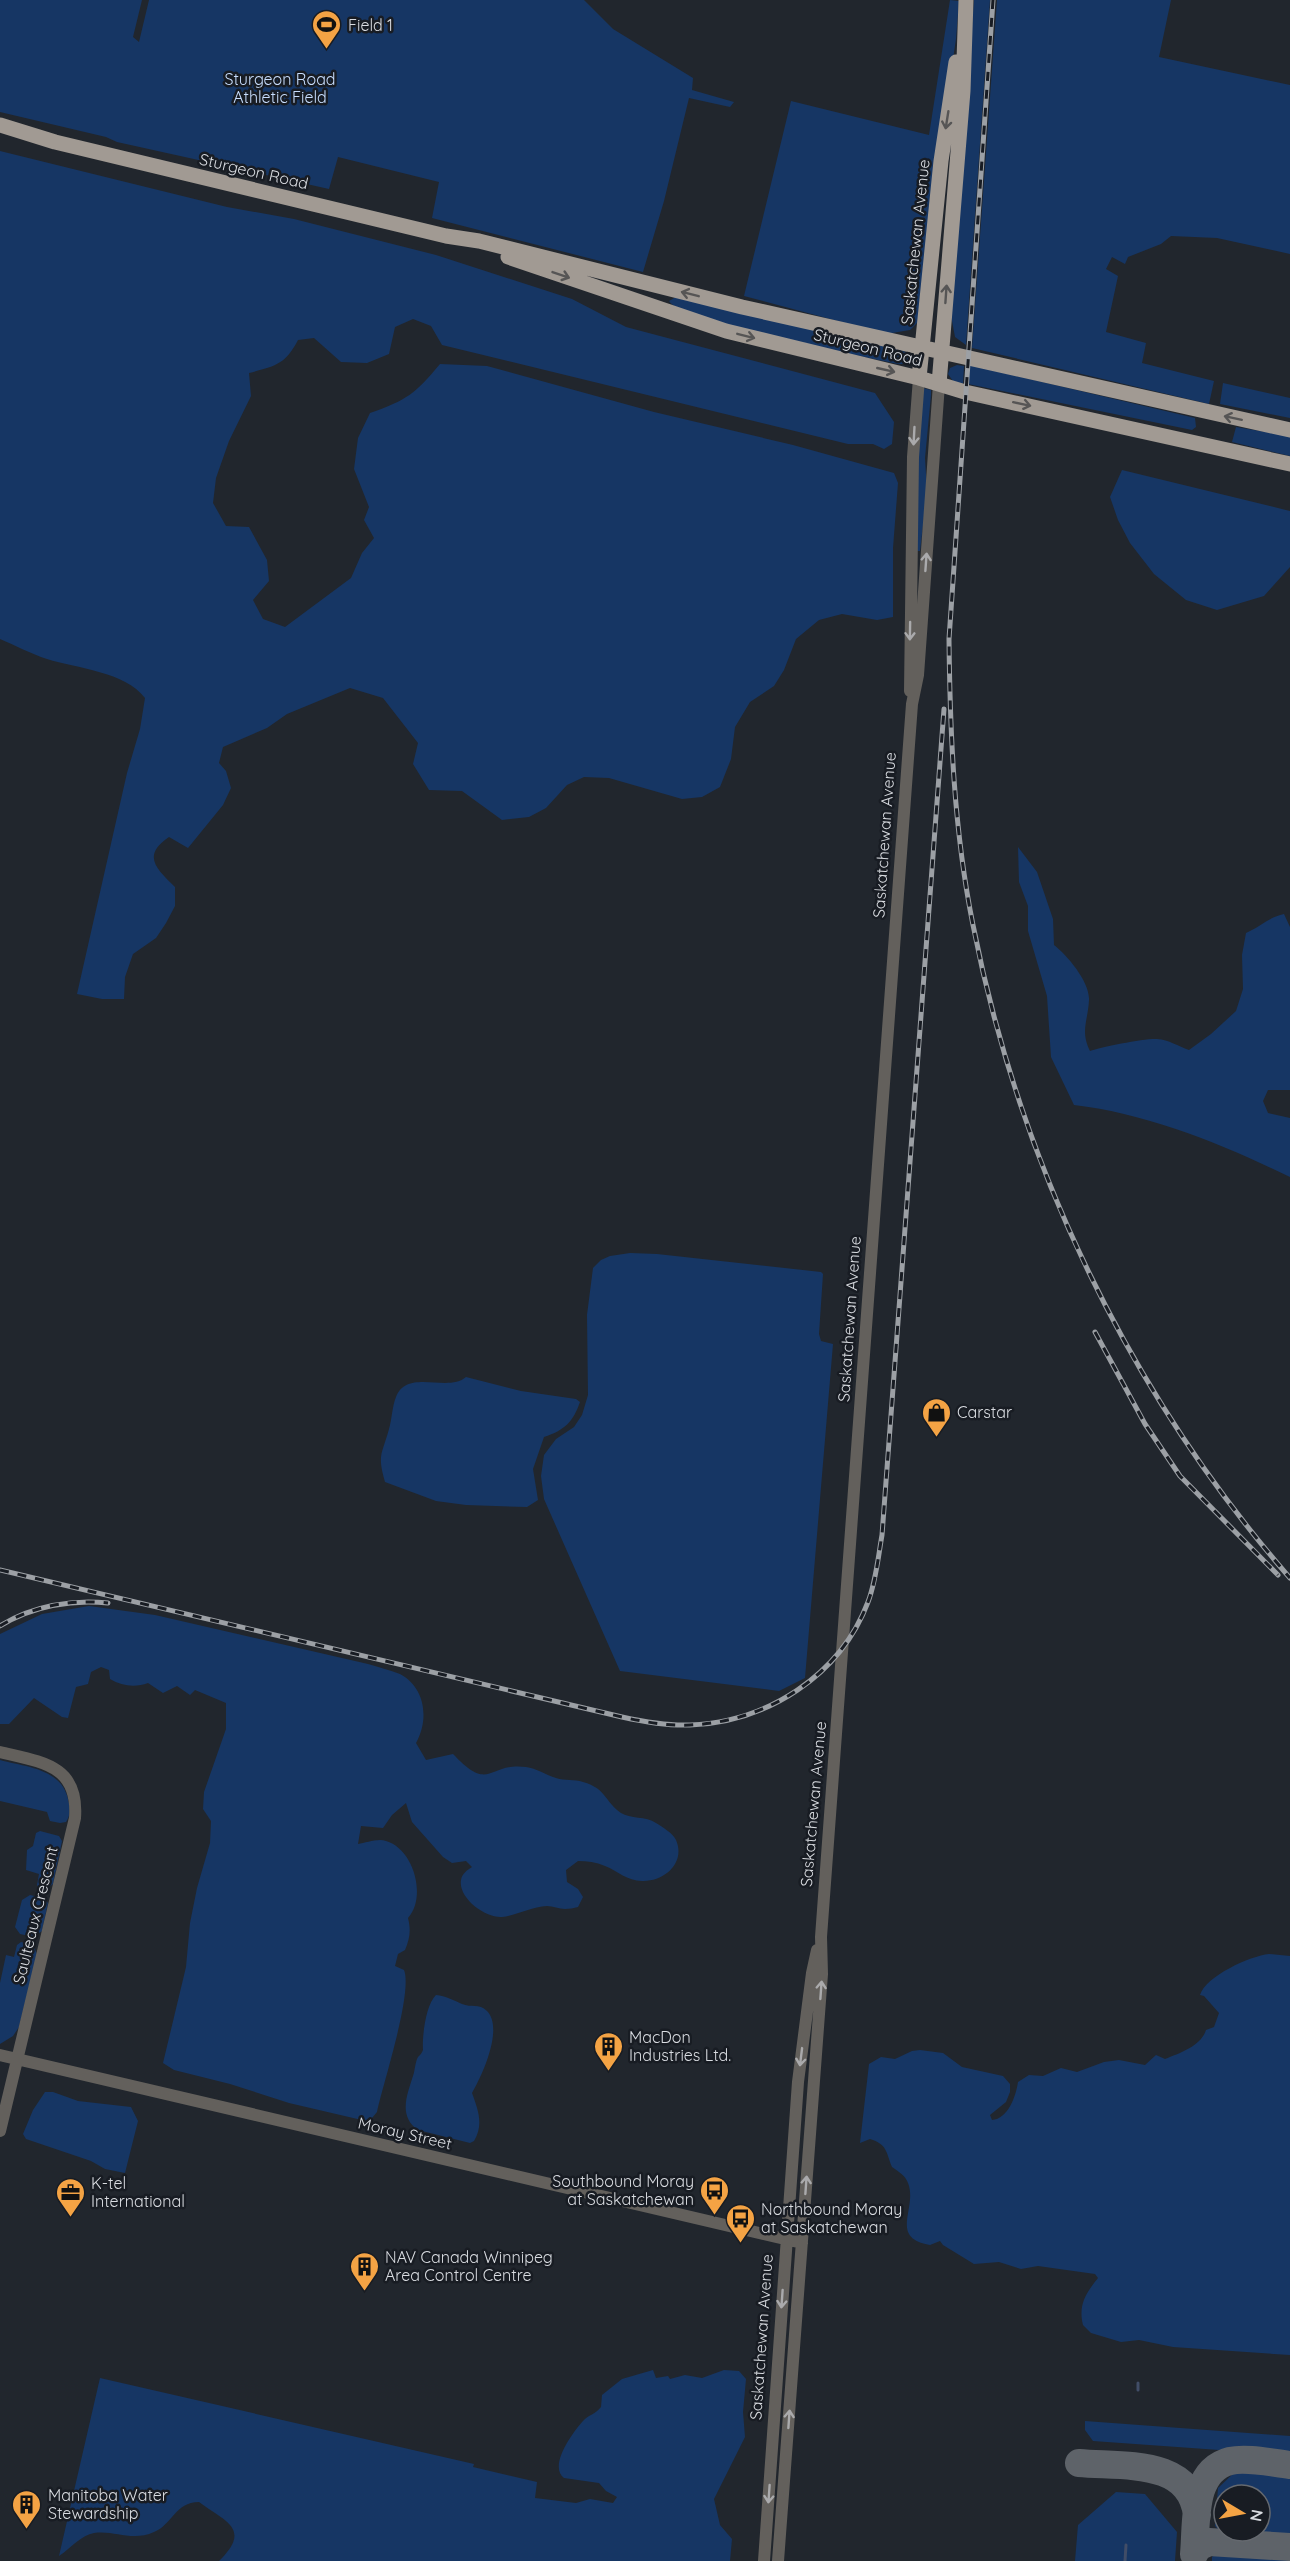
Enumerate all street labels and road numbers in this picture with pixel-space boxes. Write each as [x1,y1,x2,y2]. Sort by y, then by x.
street label: Sturgeon Road [198,149,310,193]
street label: Saskatchewan Avenue [896,158,934,326]
street label: Sturgeon Road [812,324,924,370]
street label: Saskatchewan Avenue [868,751,900,919]
street label: Saskatchewan Avenue [833,1235,865,1403]
street label: Saskatchewan Avenue [796,1720,830,1888]
street label: Saulteaux Crescent [8,1844,62,1986]
street label: Moray Street [356,2112,454,2154]
street label: Saskatchewan Avenue [745,2253,777,2421]

